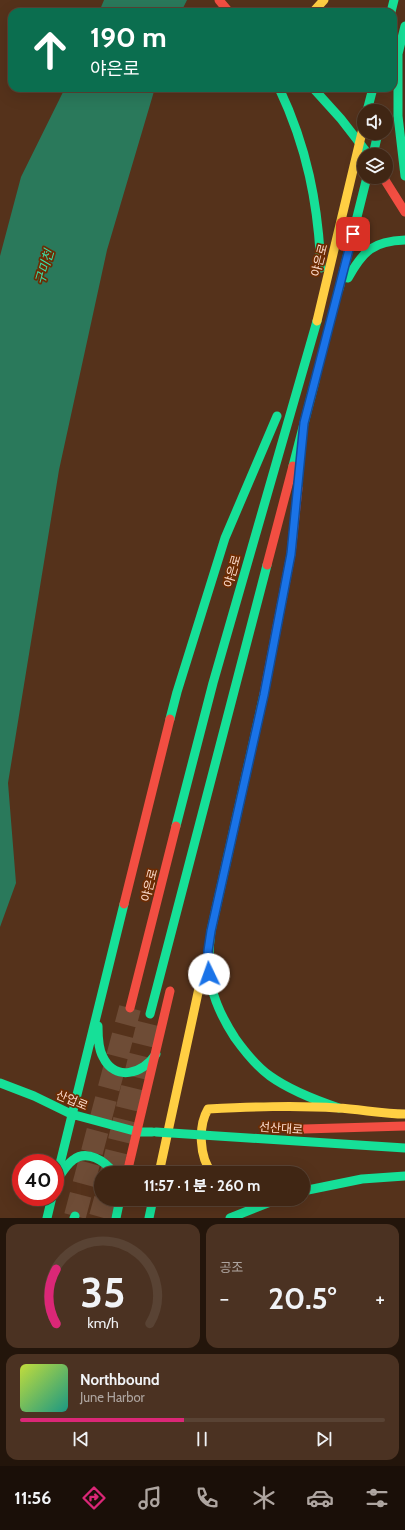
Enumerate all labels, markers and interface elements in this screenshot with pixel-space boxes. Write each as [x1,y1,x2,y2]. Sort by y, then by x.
text: 190 m [90,20,166,54]
icon: ahead [24,24,76,76]
text: 야은로 [90,58,140,80]
map controls [357,104,393,184]
button: sound [357,104,393,140]
button: layers [357,148,393,184]
pin [336,217,370,251]
icon: arrive [342,223,364,245]
street label: 야은로 [308,242,330,278]
water label: 구미천 [31,247,57,286]
street label: 야은로 [220,553,244,589]
street label: 야은로 [138,867,160,903]
position arrow [188,953,230,995]
street label: 산업로 [54,1087,90,1113]
street label: 선산대로 [258,1119,304,1137]
speed limit sign: 40 [12,1154,64,1206]
text: 11:57 · 1 분 · 260 m [144,1177,260,1195]
text: 공조 [220,1259,243,1275]
text: 35 [80,1267,125,1317]
text: 20.5° [268,1280,336,1317]
text: − [220,1285,229,1312]
text: + [375,1285,385,1312]
text: km/h [87,1314,118,1332]
text: Northbound [80,1371,160,1389]
text: June Harbor [80,1389,145,1405]
icon: previous [70,1428,92,1450]
icon: pause [191,1428,213,1450]
icon: next [313,1428,335,1450]
icon: directions [80,1484,108,1512]
icon: music [136,1484,164,1512]
icon: phone [193,1484,221,1512]
icon: climate [250,1484,278,1512]
icon: car [306,1484,334,1512]
icon: filters [363,1484,391,1512]
text: 11:56 [14,1487,51,1509]

